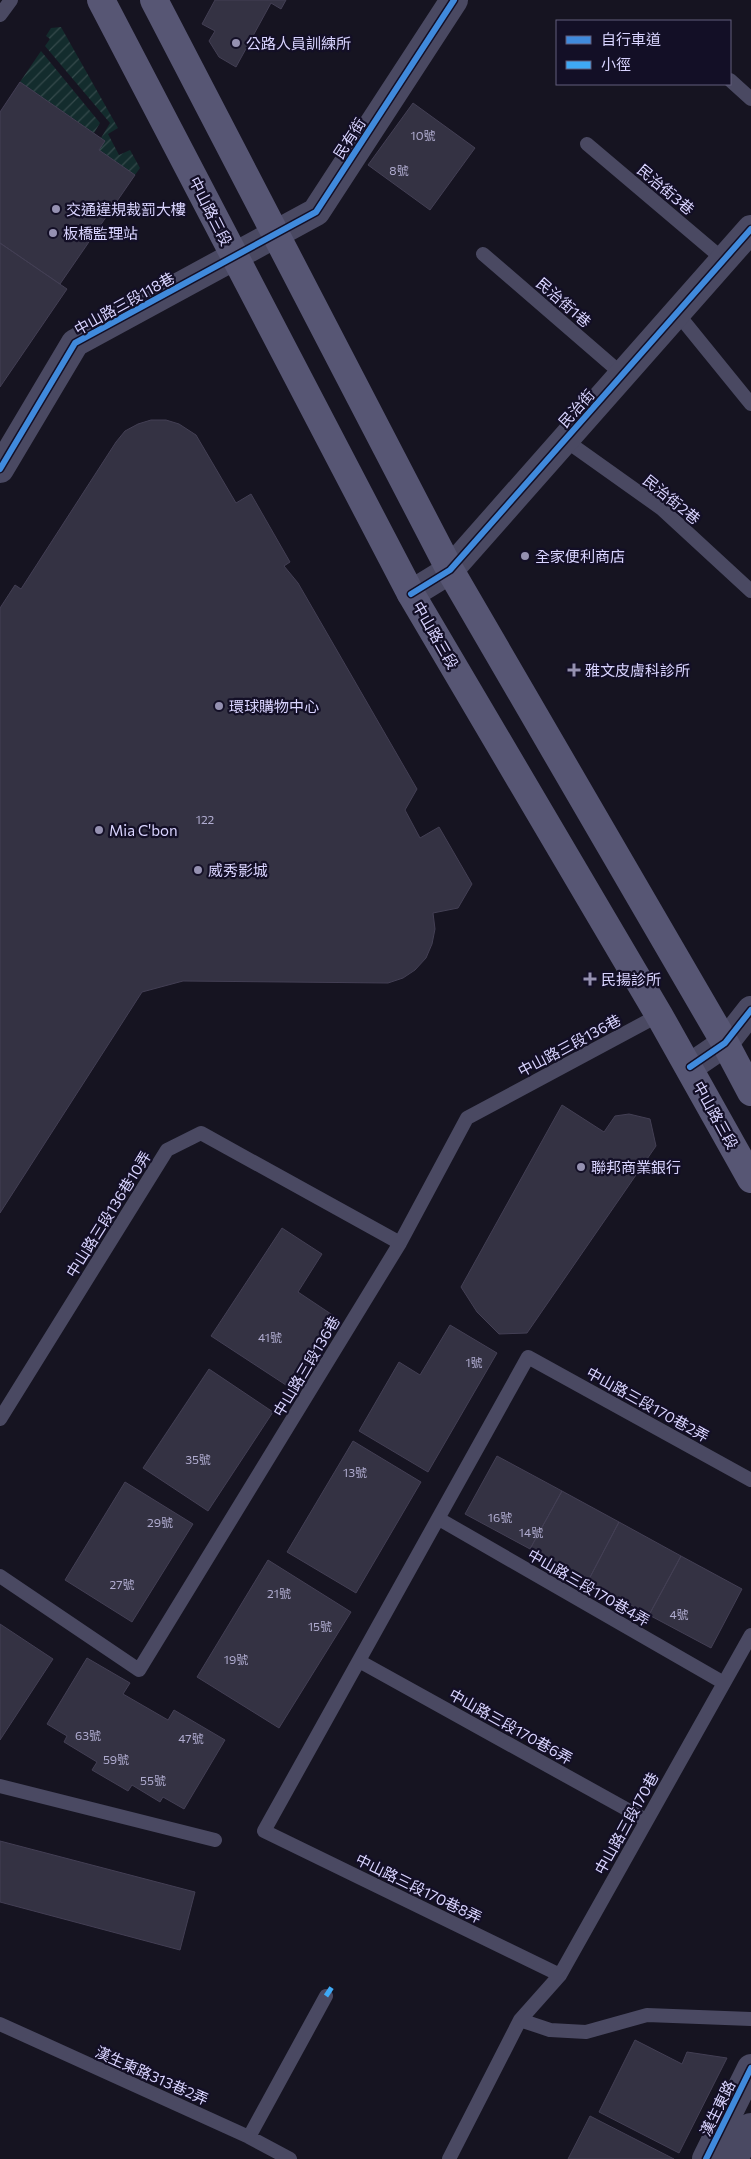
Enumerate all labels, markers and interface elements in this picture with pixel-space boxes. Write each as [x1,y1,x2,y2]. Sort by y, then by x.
legend [556,20,731,85]
text: 自行車道 [601,30,661,48]
place label: 公路人員訓練所 [246,34,351,52]
marker: 公路人員訓練所 [230,37,242,49]
text: 小徑 [601,55,631,73]
street label: 民有街 [329,114,369,162]
house number: 10號 [411,128,435,142]
street label: 民治街3巷 [634,160,698,218]
house number: 8號 [389,163,409,177]
street label: 中山路三段 [186,173,236,249]
place label: 交通違規裁罰大樓 [66,200,186,218]
marker: 交通違規裁罰大樓 [50,203,62,215]
place label: 板橋監理站 [63,224,138,242]
marker: 板橋監理站 [47,227,59,239]
street label: 中山路三段118巷 [71,268,177,338]
street label: 民治街1巷 [533,273,595,331]
street label: 民治街 [554,385,598,431]
street label: 民治街2巷 [640,471,704,527]
place label: 全家便利商店 [535,547,625,565]
marker: 全家便利商店 [519,550,531,562]
street label: 中山路三段 [409,598,463,672]
place label: 雅文皮膚科診所 [585,661,690,679]
marker: 雅文皮膚科診所 [567,663,581,677]
place label: 環球購物中心 [229,697,319,715]
marker: 環球購物中心 [213,700,225,712]
house number: 122 [196,812,215,826]
place label: Mia C'bon [109,821,178,839]
marker: Mia C'bon [93,824,105,836]
place label: 威秀影城 [208,861,268,879]
marker: 威秀影城 [192,864,204,876]
place label: 民揚診所 [601,970,661,988]
marker: 民揚診所 [583,972,597,986]
street label: 中山路三段136巷 [514,1010,624,1080]
street label: 中山路三段 [690,1078,742,1152]
street label: 中山路三段136巷10弄 [62,1148,154,1280]
place label: 聯邦商業銀行 [591,1158,681,1176]
marker: 聯邦商業銀行 [575,1161,587,1173]
street label: 中山路三段136巷 [269,1312,343,1420]
house number: 41號 [258,1330,282,1344]
house number: 1號 [465,1355,483,1369]
street label: 中山路三段170巷2弄 [584,1363,712,1445]
house number: 35號 [185,1452,211,1466]
house number: 13號 [343,1465,367,1479]
house number: 16號 [488,1510,512,1524]
house number: 29號 [147,1515,173,1529]
house number: 14號 [519,1525,543,1539]
street label: 中山路三段170巷4弄 [525,1545,653,1629]
house number: 27號 [110,1577,134,1591]
house number: 21號 [267,1586,291,1600]
house number: 4號 [669,1607,689,1621]
house number: 15號 [308,1619,332,1633]
house number: 19號 [224,1652,248,1666]
street label: 中山路三段170巷6弄 [446,1685,576,1767]
house number: 63號 [75,1728,101,1742]
house number: 47號 [178,1731,204,1745]
house number: 59號 [103,1752,129,1766]
street label: 中山路三段170巷 [590,1769,662,1877]
house number: 55號 [140,1773,166,1787]
street label: 中山路三段170巷8弄 [353,1850,485,1926]
street label: 漢生東路313巷2弄 [93,2042,211,2108]
street label: 漢生東路 [696,2077,738,2139]

